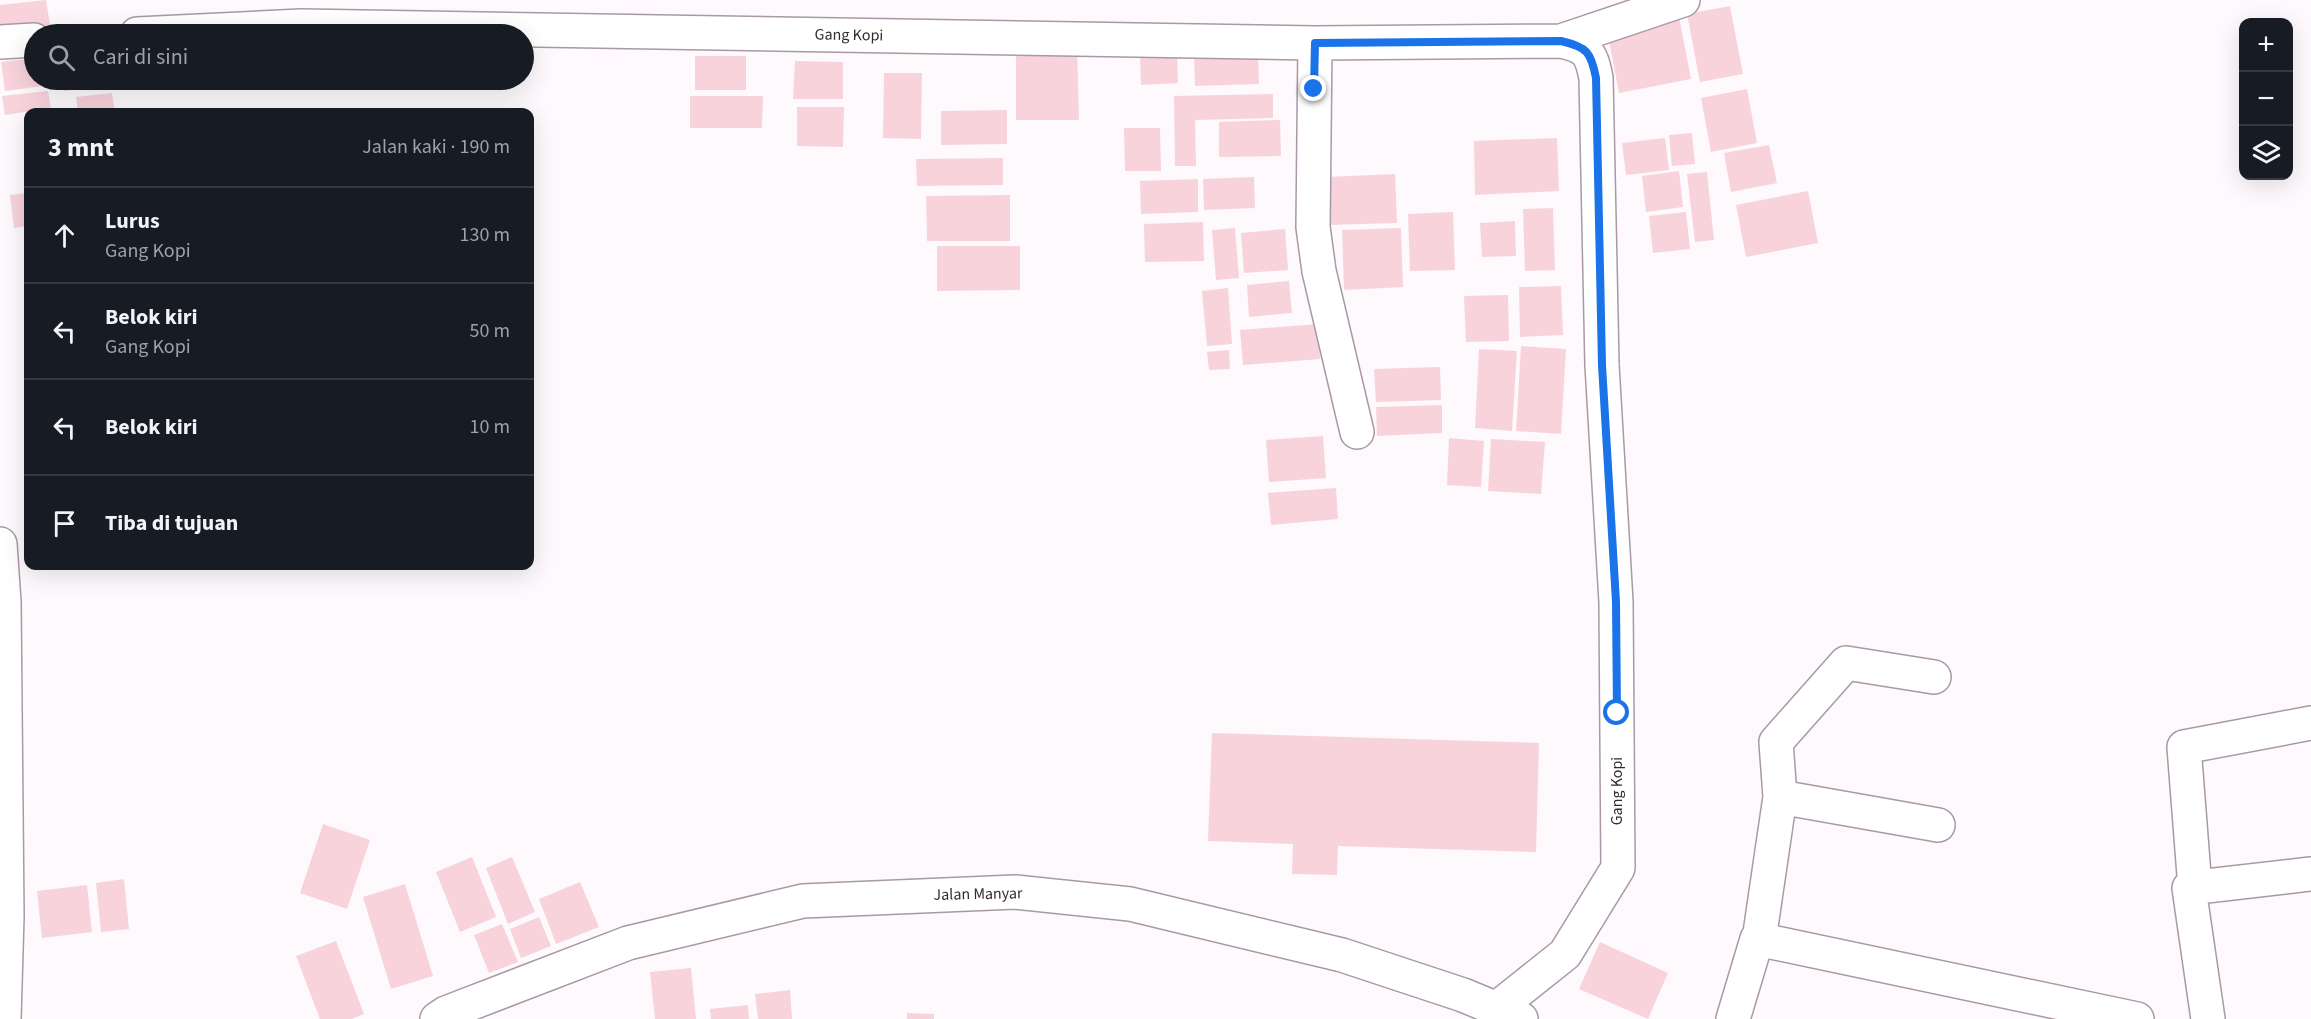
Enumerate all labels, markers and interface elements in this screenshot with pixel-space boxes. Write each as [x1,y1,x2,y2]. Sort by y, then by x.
map controls [2239,18,2293,180]
button: + [2239,18,2293,72]
street label: Gang Kopi [815,23,883,47]
search box [24,24,534,90]
icon: search [45,41,78,74]
text: Cari di sini [93,41,188,73]
button: − [2239,72,2293,126]
route end [1300,75,1326,101]
button: layers [2239,126,2293,180]
text: 3 mnt [48,129,114,166]
text: Jalan kaki · 190 m [362,133,510,161]
text: Lurus [105,205,160,237]
icon: ahead [48,219,81,252]
text: 130 m [460,221,510,249]
text: Gang Kopi [105,237,191,265]
text: Belok kiri [105,301,198,333]
icon: left [48,315,81,348]
text: 50 m [470,317,510,345]
text: Gang Kopi [105,333,191,361]
icon: left [48,411,81,444]
text: Belok kiri [105,411,198,443]
text: 10 m [470,413,510,441]
icon: arrive [48,507,81,540]
text: Tiba di tujuan [105,507,238,539]
route start [1603,699,1629,725]
street label: Gang Kopi [1606,757,1628,825]
street label: Jalan Manyar [933,882,1023,906]

